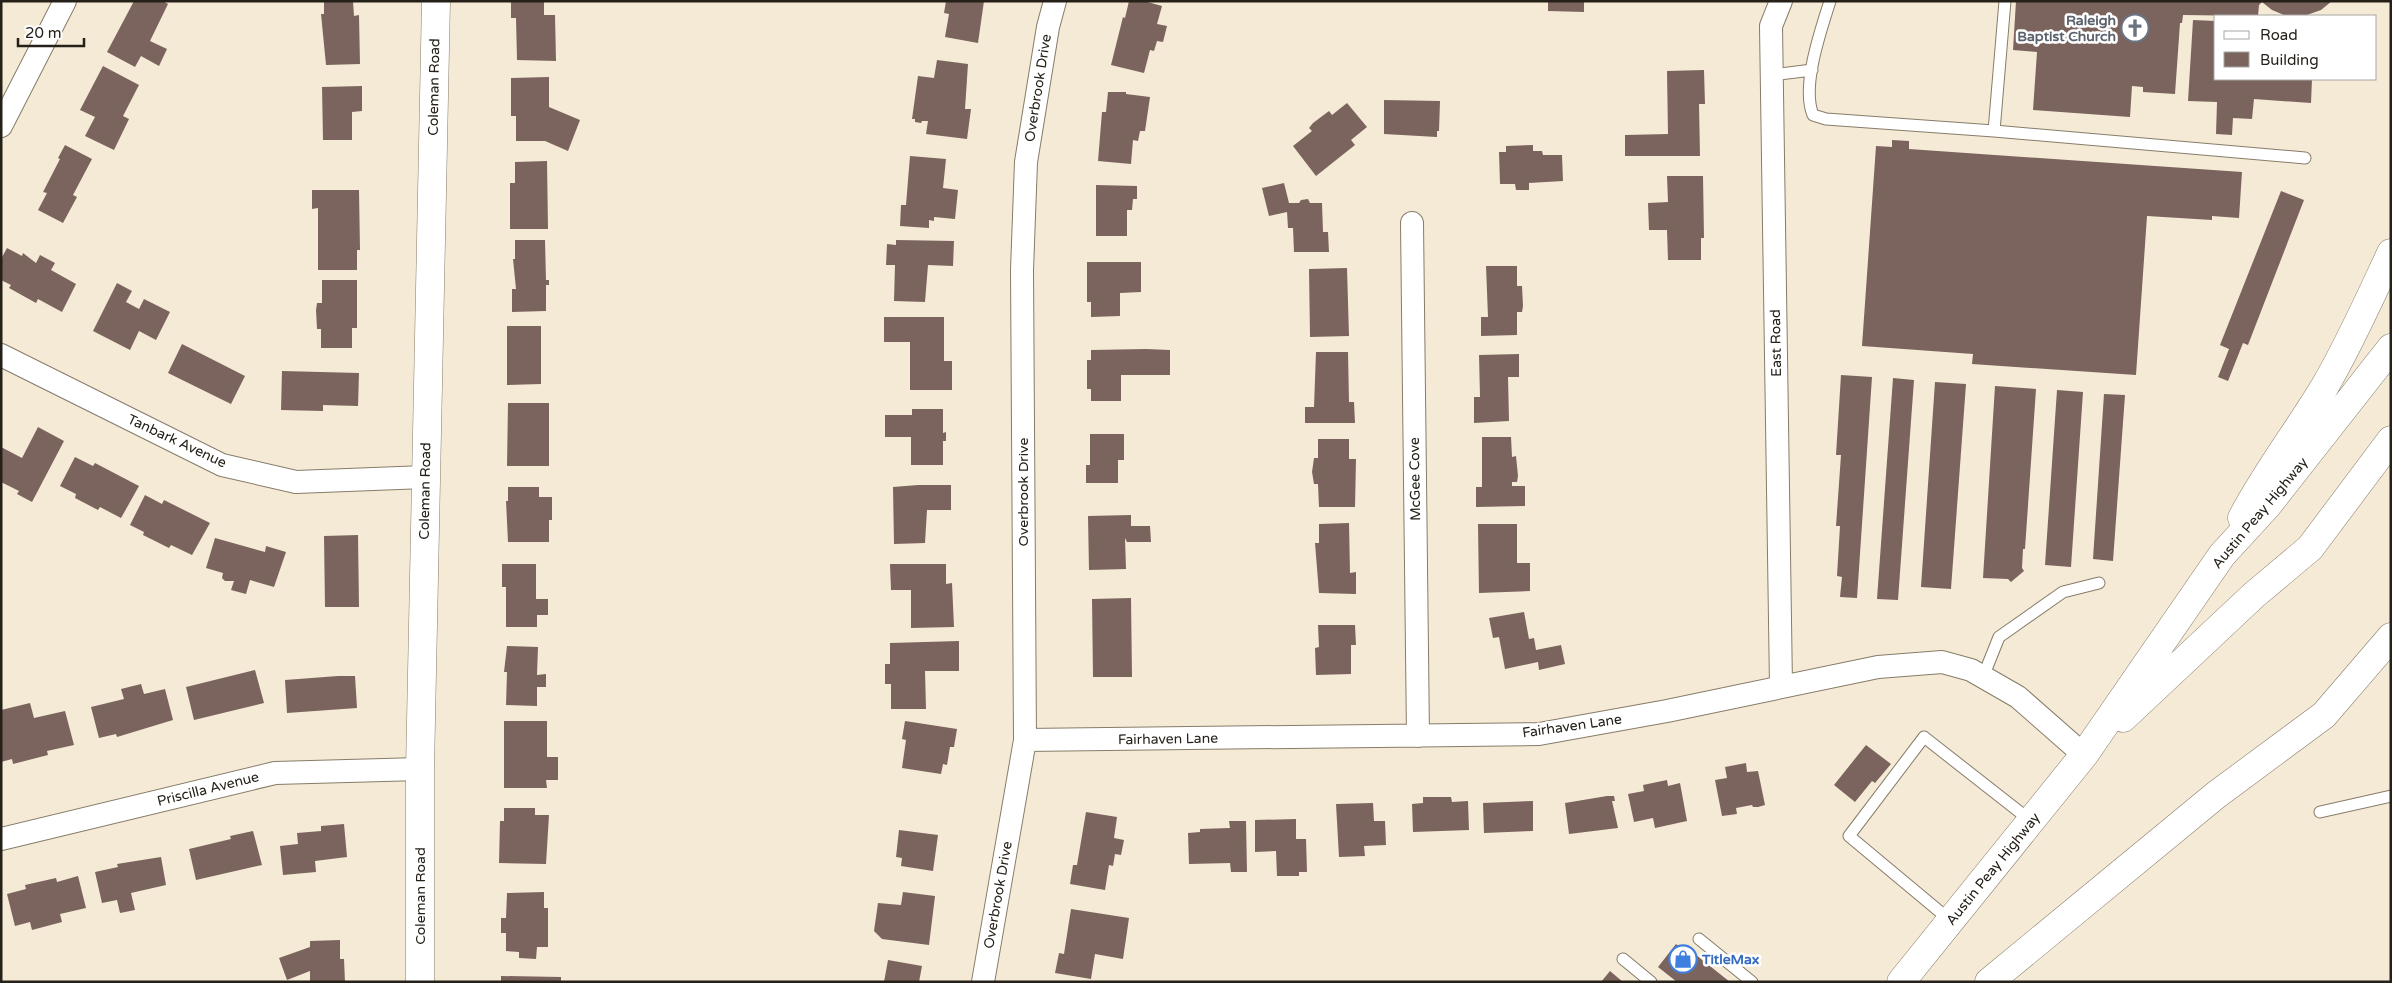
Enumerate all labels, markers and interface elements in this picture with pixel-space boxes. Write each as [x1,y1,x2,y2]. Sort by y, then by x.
place label: Raleigh Baptist Church [2017,12,2116,45]
church icon: Raleigh Baptist Church [2120,13,2150,43]
scale bar [18,15,84,47]
legend [2214,15,2377,80]
text: 20 m [25,24,62,42]
text: Road [2260,26,2298,44]
street label: Overbrook Drive [1021,33,1055,143]
street label: Coleman Road [425,38,443,136]
text: Building [2260,51,2319,69]
street label: East Road [1767,309,1785,377]
street label: Tanbark Avenue [125,411,229,471]
street label: McGee Cove [1406,437,1424,521]
street label: Overbrook Drive [1015,438,1032,546]
street label: Coleman Road [416,442,434,540]
street label: Austin Peay Highway [2209,454,2312,572]
street label: Fairhaven Lane [1521,711,1623,741]
street label: Fairhaven Lane [1118,730,1218,748]
street label: Priscilla Avenue [155,768,261,810]
street label: Austin Peay Highway [1942,809,2044,929]
street label: Overbrook Drive [980,840,1016,950]
street label: Coleman Road [412,847,429,945]
shop icon: TitleMax [1668,944,1698,974]
place label: TitleMax [1701,951,1760,968]

